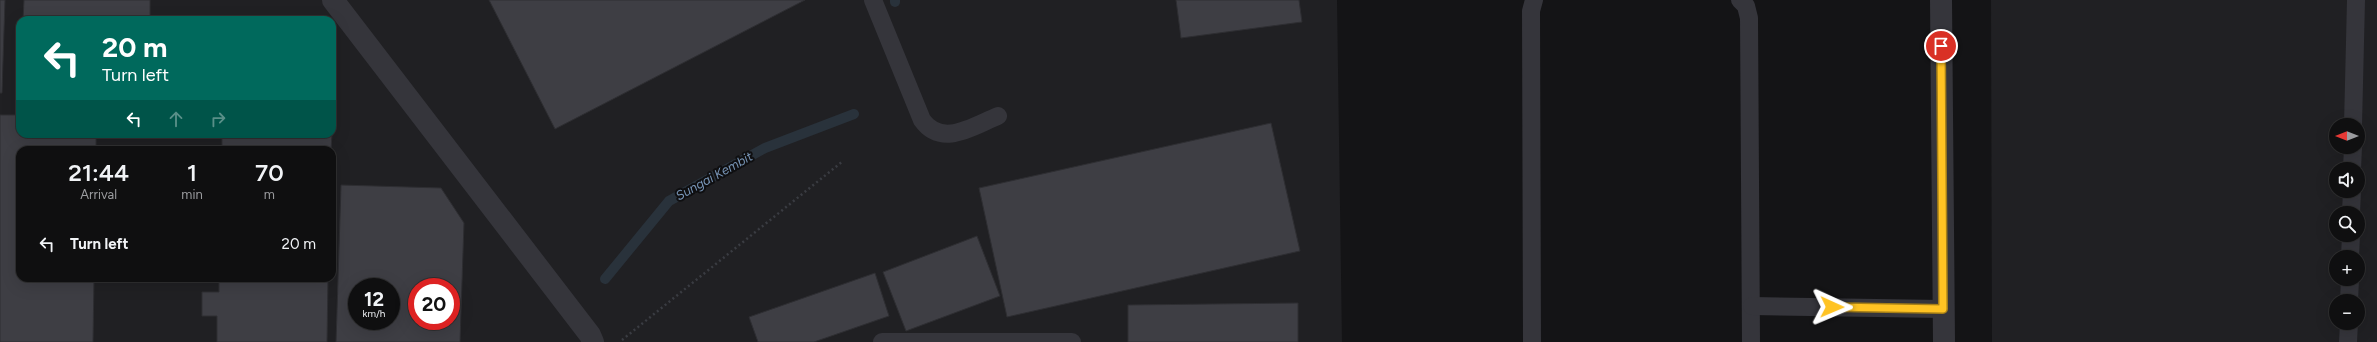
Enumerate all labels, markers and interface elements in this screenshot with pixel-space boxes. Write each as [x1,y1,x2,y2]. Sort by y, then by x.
pin [1924,29,1958,63]
text: 20 m [102,30,167,64]
icon: left [36,32,88,84]
icon: arrive [1930,35,1952,57]
text: Turn left [102,64,169,86]
icon: left [123,108,145,130]
icon: ahead [165,108,187,130]
icon: right [207,108,229,130]
north arrow [2329,118,2365,154]
map controls [2329,118,2365,330]
water label: Sungai Kembit [673,148,756,203]
text: 21:44 [68,158,129,187]
text: 1 [187,158,197,187]
text: 70 [255,158,284,187]
button: sound [2329,162,2365,198]
text: Arrival [80,187,117,202]
text: min [181,187,203,202]
text: m [264,187,275,202]
button: search [2329,206,2365,242]
icon: left [36,233,58,255]
text: Turn left [70,235,128,253]
text: 20 m [282,235,316,253]
button: + [2329,250,2365,286]
speed limit sign: 20 [408,278,460,330]
position arrow [1811,286,1853,328]
text: 12 [364,287,384,311]
button: − [2329,294,2365,330]
text: km/h [363,307,385,320]

